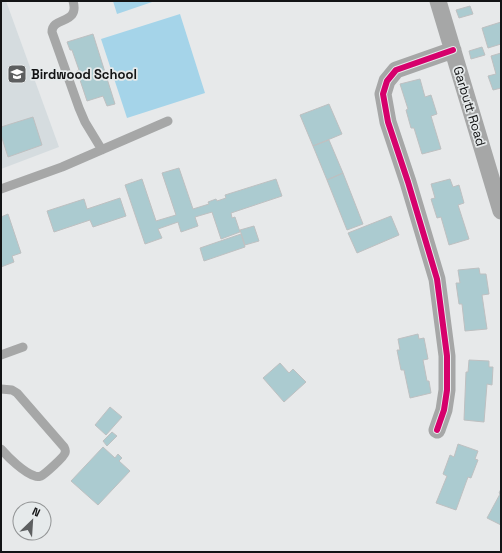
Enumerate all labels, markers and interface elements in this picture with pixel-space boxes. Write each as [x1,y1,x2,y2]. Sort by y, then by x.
school or university icon: Birdwood School [6,63,28,85]
street label: Garbutt Road [449,64,490,148]
place label: Birdwood School [31,66,137,83]
north arrow [12,501,52,541]
text: N [30,504,43,520]

